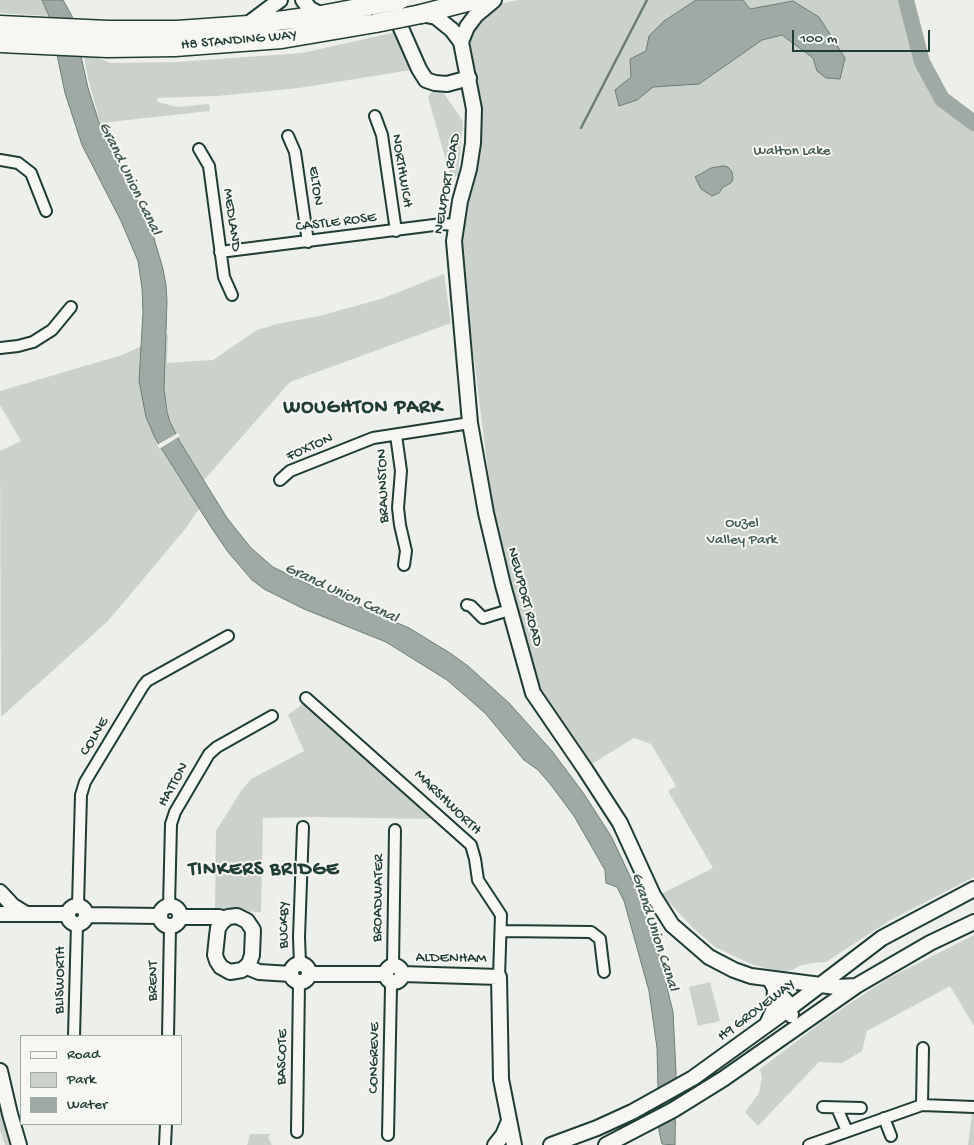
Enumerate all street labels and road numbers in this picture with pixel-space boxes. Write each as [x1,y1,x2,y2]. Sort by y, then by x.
street label: H8 STANDING WAY [180,27,298,55]
street label: NEWPORT ROAD [430,132,466,236]
street label: NORTHWICH [386,133,416,209]
street label: ELTON [303,165,327,207]
street label: MEDLAND [218,187,244,253]
street label: CASTLE ROSE [295,209,377,237]
street label: FOXTON [284,430,336,466]
street label: BRAUNSTON [374,449,394,523]
street label: NEWPORT ROAD [502,545,546,649]
street label: COLNE [77,714,113,760]
street label: HATTON [155,760,193,810]
street label: MARSHWORTH [410,766,484,840]
street label: BROADWATER [369,854,389,942]
street label: BUCKBY [276,901,294,949]
street label: BLISWORTH [51,946,71,1014]
street label: ALDENHAM [415,949,487,969]
street label: BRENT [145,961,163,1001]
street label: H9 GROVEWAY [715,976,799,1046]
street label: CONGREVE [365,1022,385,1094]
street label: BASCOTE [274,1029,292,1085]

